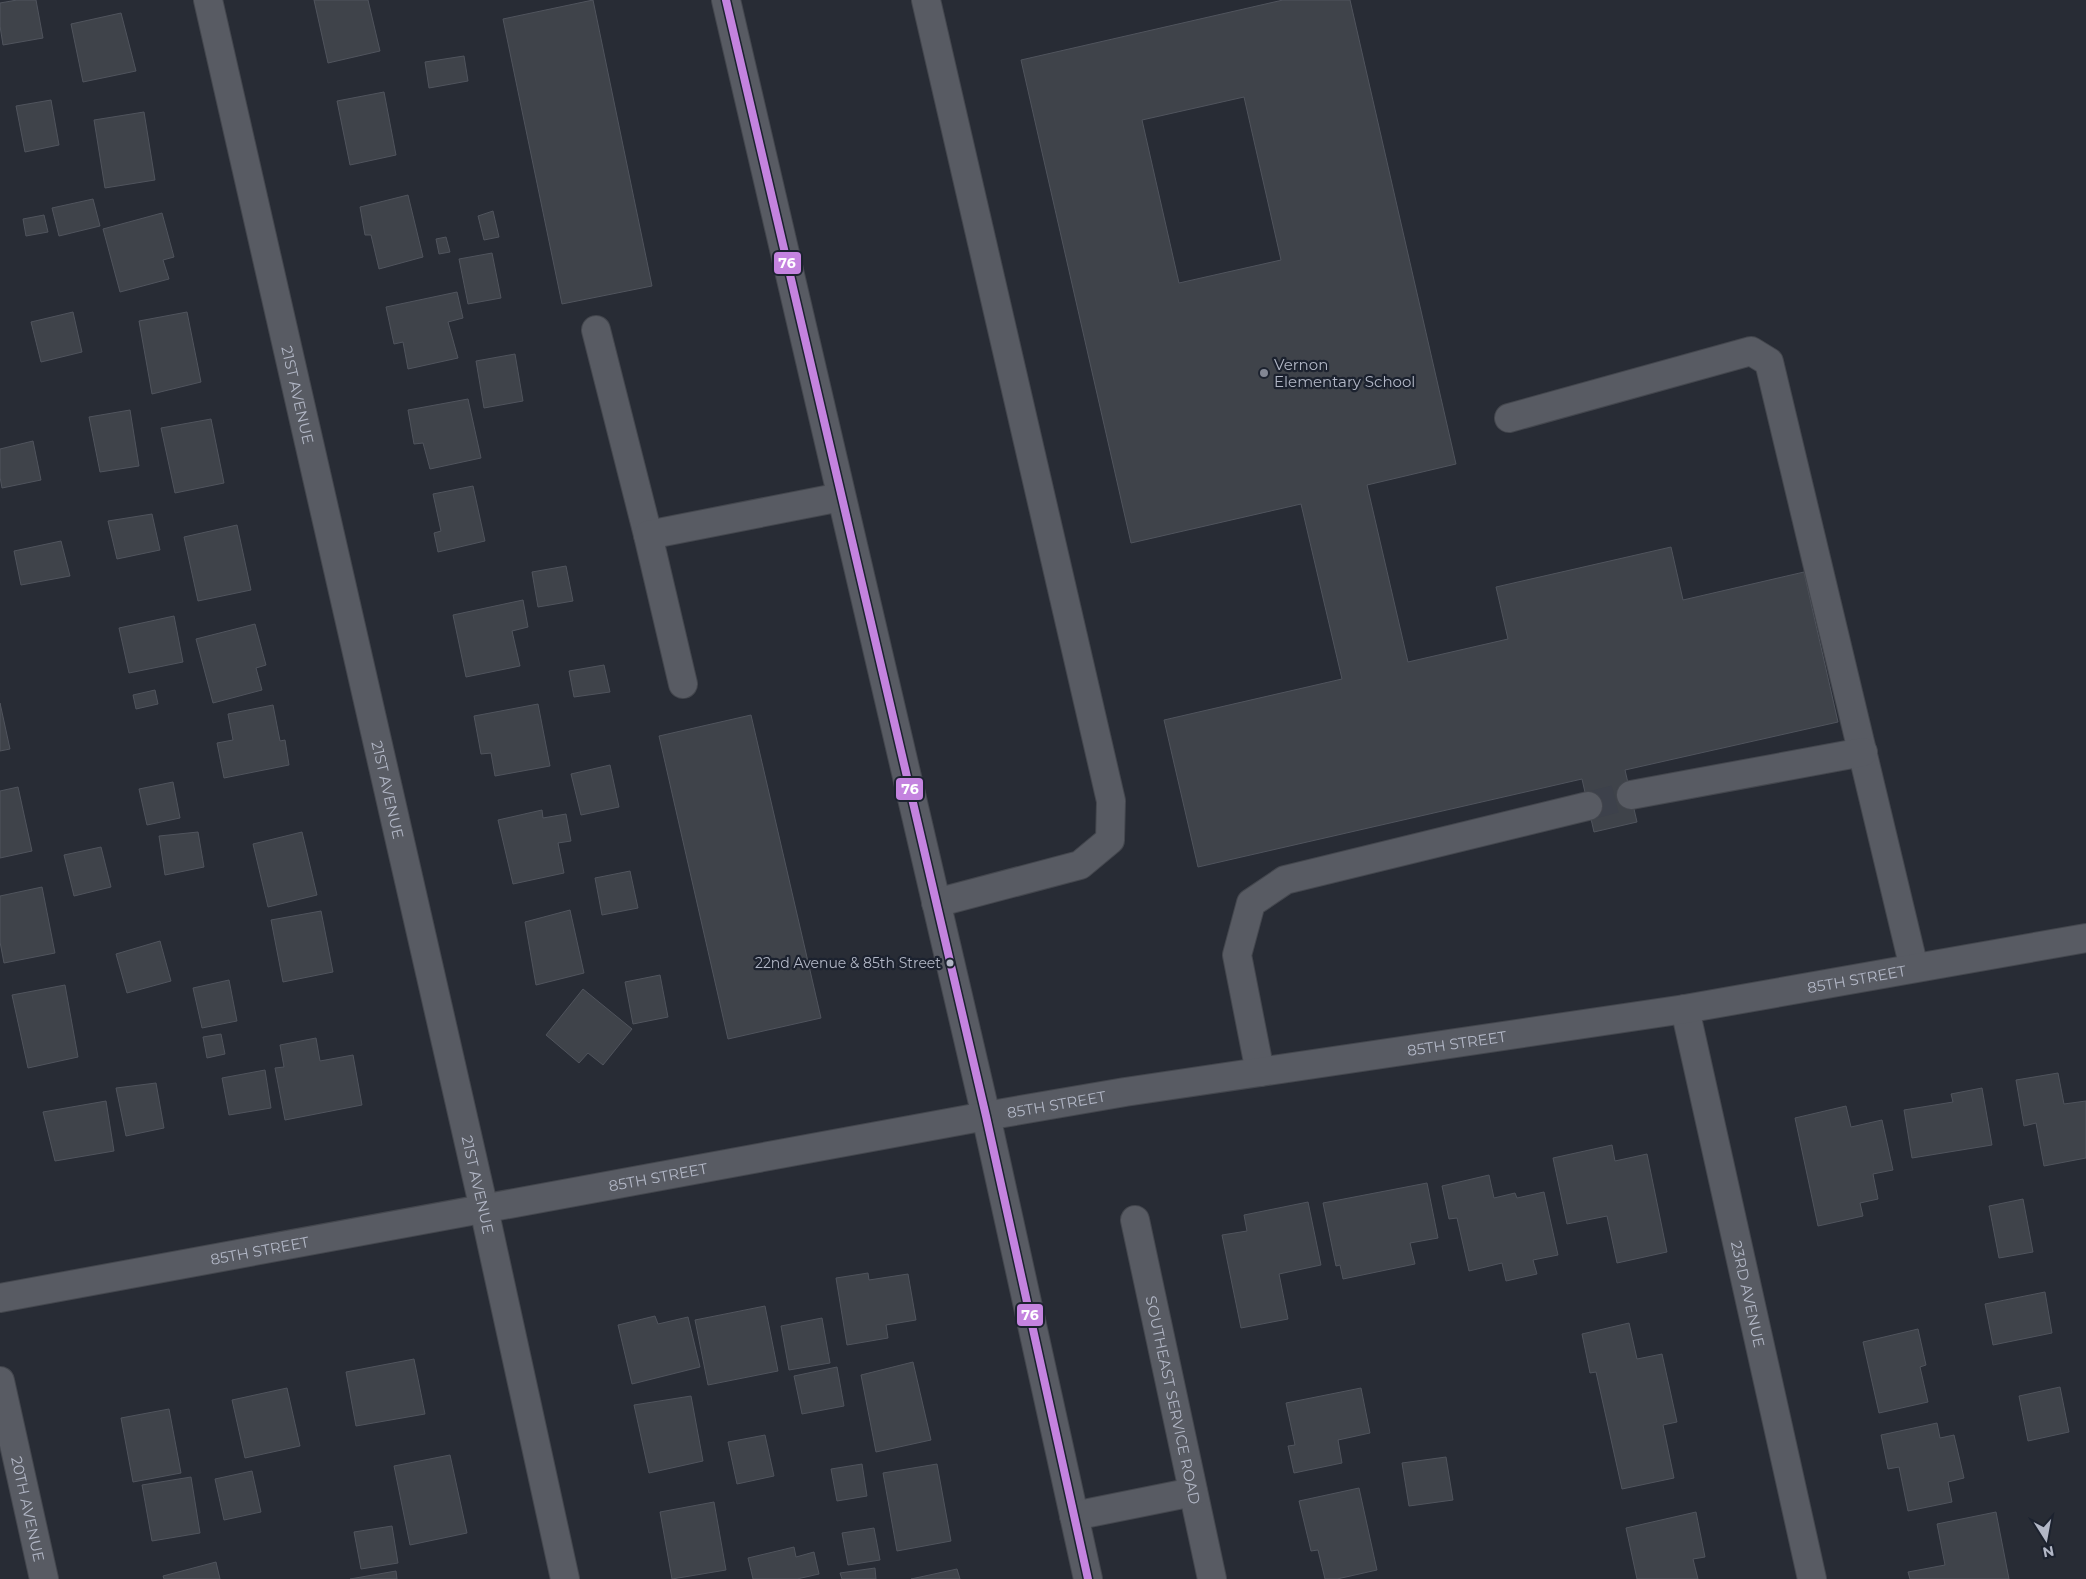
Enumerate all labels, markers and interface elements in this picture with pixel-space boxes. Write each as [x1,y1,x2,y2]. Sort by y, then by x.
line badge: 76 [773,251,802,275]
text: 76 [778,254,796,272]
street label: 21ST AVENUE [278,344,319,446]
place label: Vernon Elementary School [1274,355,1415,391]
marker: Vernon Elementary School [1258,367,1270,379]
street label: 21ST AVENUE [368,739,409,841]
line badge: 76 [895,777,924,801]
text: 76 [901,780,919,798]
place label: 22nd Avenue & 85th Street [755,954,941,972]
marker: 22nd Avenue & 85th Street [945,958,955,968]
street label: 85TH STREET [1806,960,1908,997]
street label: 85TH STREET [1406,1026,1508,1060]
street label: 85TH STREET [1005,1086,1108,1122]
street label: 21ST AVENUE [458,1134,499,1235]
street label: 85TH STREET [607,1158,709,1195]
street label: 85TH STREET [209,1232,311,1268]
street label: 23RD AVENUE [1727,1239,1770,1349]
street label: SOUTHEAST SERVICE ROAD [1142,1294,1205,1506]
line badge: 76 [1016,1303,1044,1327]
text: 76 [1021,1306,1039,1324]
street label: 20TH AVENUE [7,1454,49,1563]
north arrow [2021,1514,2071,1564]
text: N [2041,1542,2056,1562]

